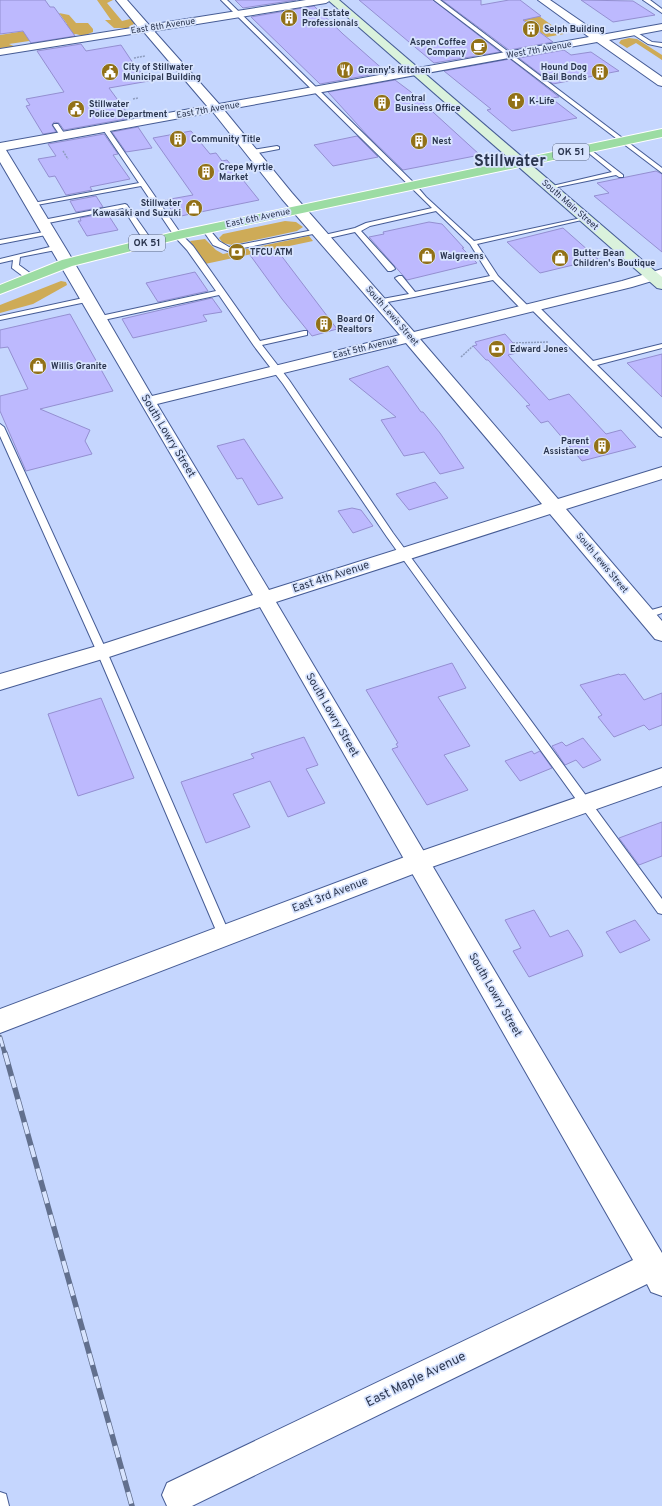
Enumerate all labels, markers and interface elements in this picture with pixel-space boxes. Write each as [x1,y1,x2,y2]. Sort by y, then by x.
building icon: Real Estate Professionals [279,8,299,28]
place label: Real Estate Professionals [302,8,358,29]
street label: East 8th Avenue [130,15,196,37]
building icon: Selph Building [521,19,541,39]
place label: Selph Building [544,24,605,35]
place label: Aspen Coffee Company [410,37,466,58]
cafe icon: Aspen Coffee Company [469,37,489,57]
street label: West 7th Avenue [506,39,573,61]
restaurant icon: Granny's Kitchen [335,60,355,80]
public building icon: City of Stillwater Municipal Building [100,62,120,82]
place label: City of Stillwater Municipal Building [123,62,201,83]
place label: Hound Dog Bail Bonds [541,62,587,83]
building icon: Hound Dog Bail Bonds [590,62,610,82]
place label: Granny's Kitchen [358,65,431,76]
church icon: K-Life [506,91,526,111]
building icon: Central Business Office [372,93,392,113]
place label: Central Business Office [395,93,460,114]
place label: K-Life [529,96,555,107]
public building icon: Stillwater Police Department [66,99,86,119]
place label: Stillwater Police Department [89,99,168,120]
street label: East 7th Avenue [176,99,241,121]
building icon: Community Title [168,129,188,149]
building icon: Nest [409,131,429,151]
place label: Community Title [191,134,260,145]
place label: Nest [432,136,452,147]
road number: OK 51 [553,144,589,160]
district label: Stillwater [474,152,546,172]
building icon: Crepe Myrtle Market [196,162,216,182]
place label: Crepe Myrtle Market [219,162,273,183]
street label: South Main Street [539,177,601,233]
place label: Stillwater Kawasaki and Suzuki [93,198,181,219]
shop icon: Stillwater Kawasaki and Suzuki [184,198,204,218]
street label: East 6th Avenue [225,206,291,230]
road number: OK 51 [129,235,165,251]
bank icon: TFCU ATM [227,242,247,262]
shop icon: Walgreens [417,246,437,266]
place label: TFCU ATM [250,247,293,258]
shop icon: Butter Bean Children's Boutique [550,248,570,268]
place label: Butter Bean Children's Boutique [573,248,655,269]
place label: Walgreens [440,251,484,262]
street label: South Lewis Street [363,284,421,348]
building icon: Board Of Realtors [314,314,334,334]
place label: Board Of Realtors [337,314,375,335]
street label: East 5th Avenue [332,335,398,361]
bank icon: Edward Jones [487,339,507,359]
place label: Edward Jones [510,344,568,355]
shop icon: Willis Granite [28,356,48,376]
place label: Willis Granite [51,361,107,372]
street label: South Lowry Street [138,392,198,480]
place label: Parent Assistance [543,436,589,457]
building icon: Parent Assistance [592,436,612,456]
street label: South Lewis Street [574,531,630,595]
street label: East 4th Avenue [291,558,371,596]
street label: South Lowry Street [302,671,362,759]
street label: East 3rd Avenue [290,874,370,916]
street label: South Lowry Street [465,951,525,1039]
street label: East Maple Avenue [363,1349,469,1411]

